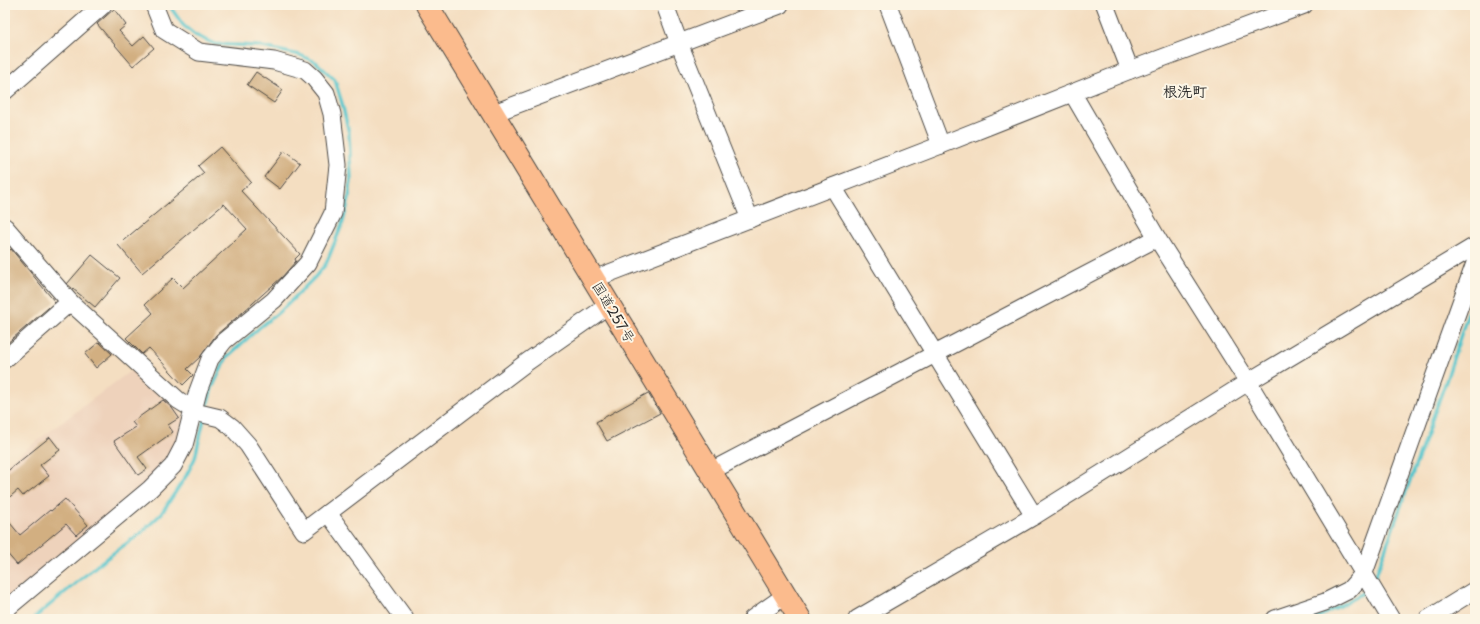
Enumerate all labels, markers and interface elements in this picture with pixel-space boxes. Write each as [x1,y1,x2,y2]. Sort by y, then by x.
district label: 根洗町 [1162,79,1208,102]
street label: 国道257号 [587,277,641,347]

